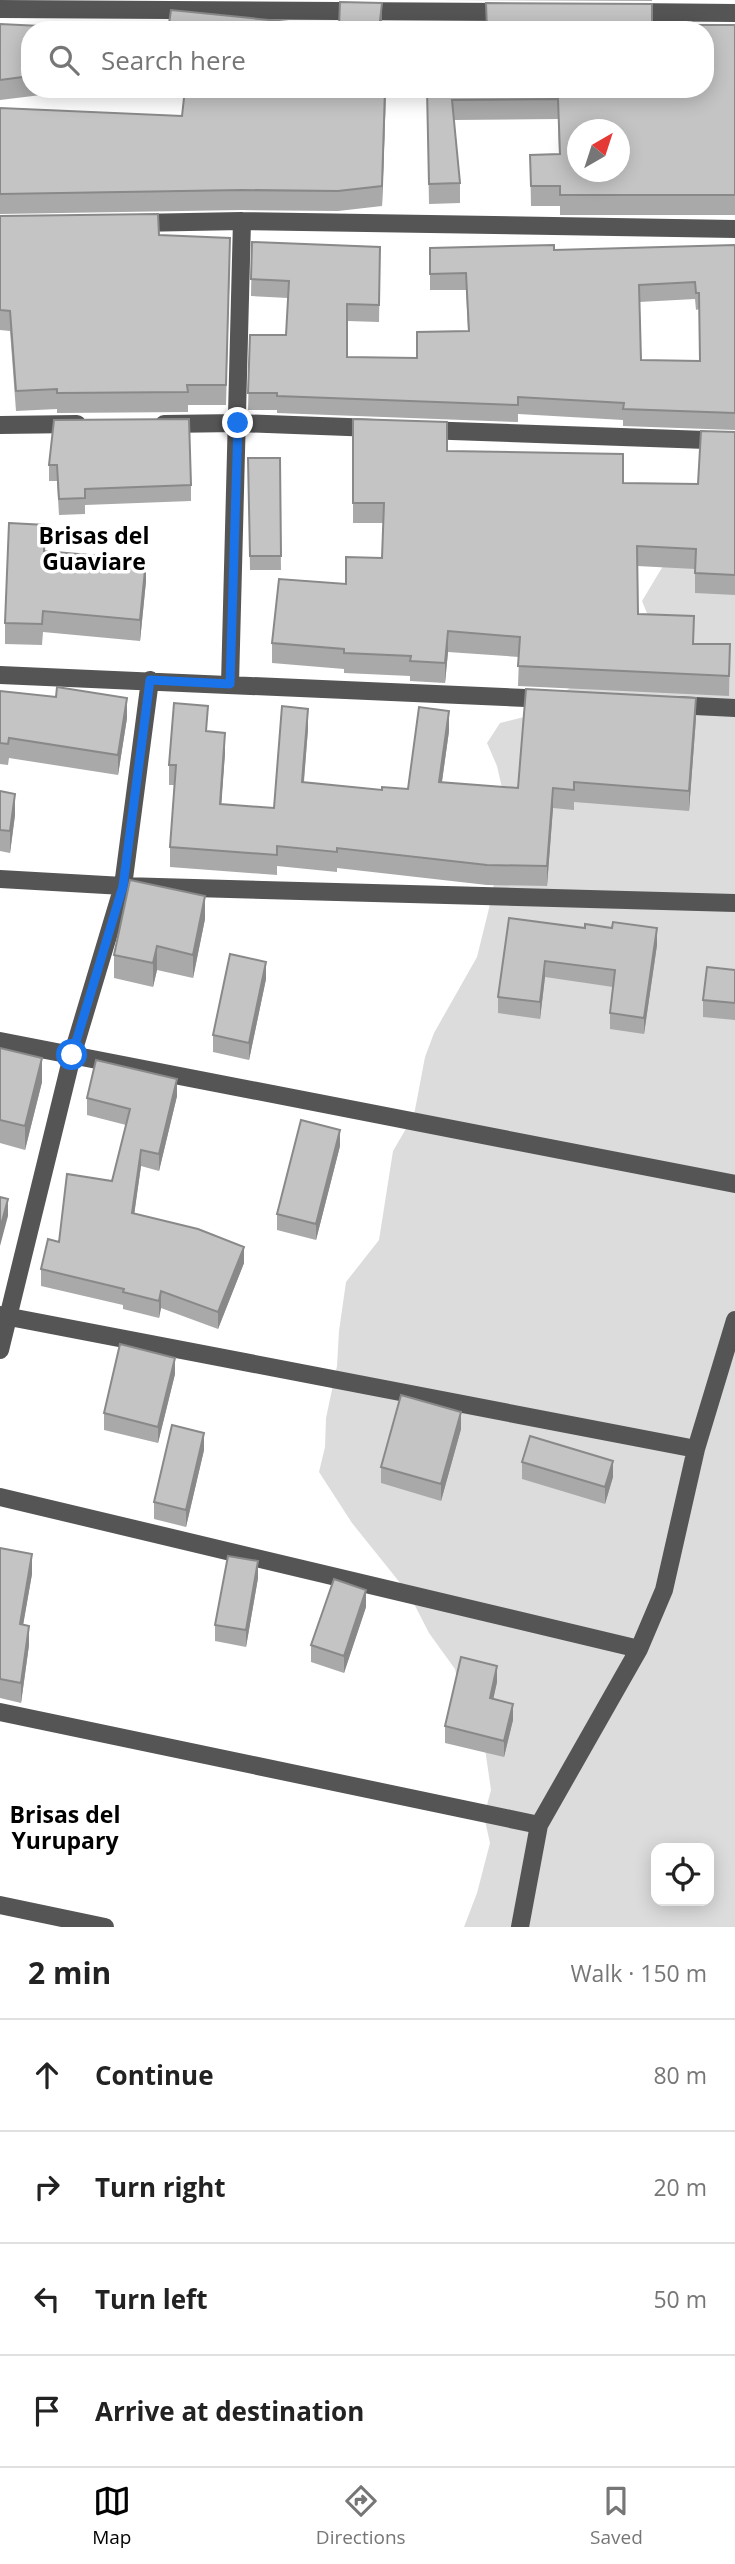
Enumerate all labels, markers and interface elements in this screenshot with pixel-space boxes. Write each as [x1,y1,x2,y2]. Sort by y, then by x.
search box [21,21,714,98]
icon: search [45,41,83,79]
text: Search here [101,42,246,78]
north arrow [567,119,630,182]
route end [222,407,253,438]
district label: Brisas del Guaviare [39,519,149,577]
route start [56,1039,87,1070]
district label: Brisas del Yurupary [10,1798,120,1856]
map controls [651,1843,714,1906]
button: locate [651,1843,714,1906]
text: 2 min [28,1952,111,1993]
text: Walk · 150 m [570,1957,707,1989]
icon: ahead [28,2056,66,2094]
text: Continue [95,2057,214,2093]
text: 80 m [653,2059,707,2091]
icon: right [28,2168,66,2206]
text: Turn right [95,2169,226,2205]
text: 20 m [653,2171,707,2203]
icon: left [28,2280,66,2318]
text: Turn left [95,2281,207,2317]
text: 50 m [653,2283,707,2315]
icon: arrive [28,2392,66,2430]
text: Arrive at destination [95,2393,364,2429]
tab: Map [92,2482,131,2550]
tab: Directions [316,2482,406,2550]
tab: Saved [590,2482,643,2550]

